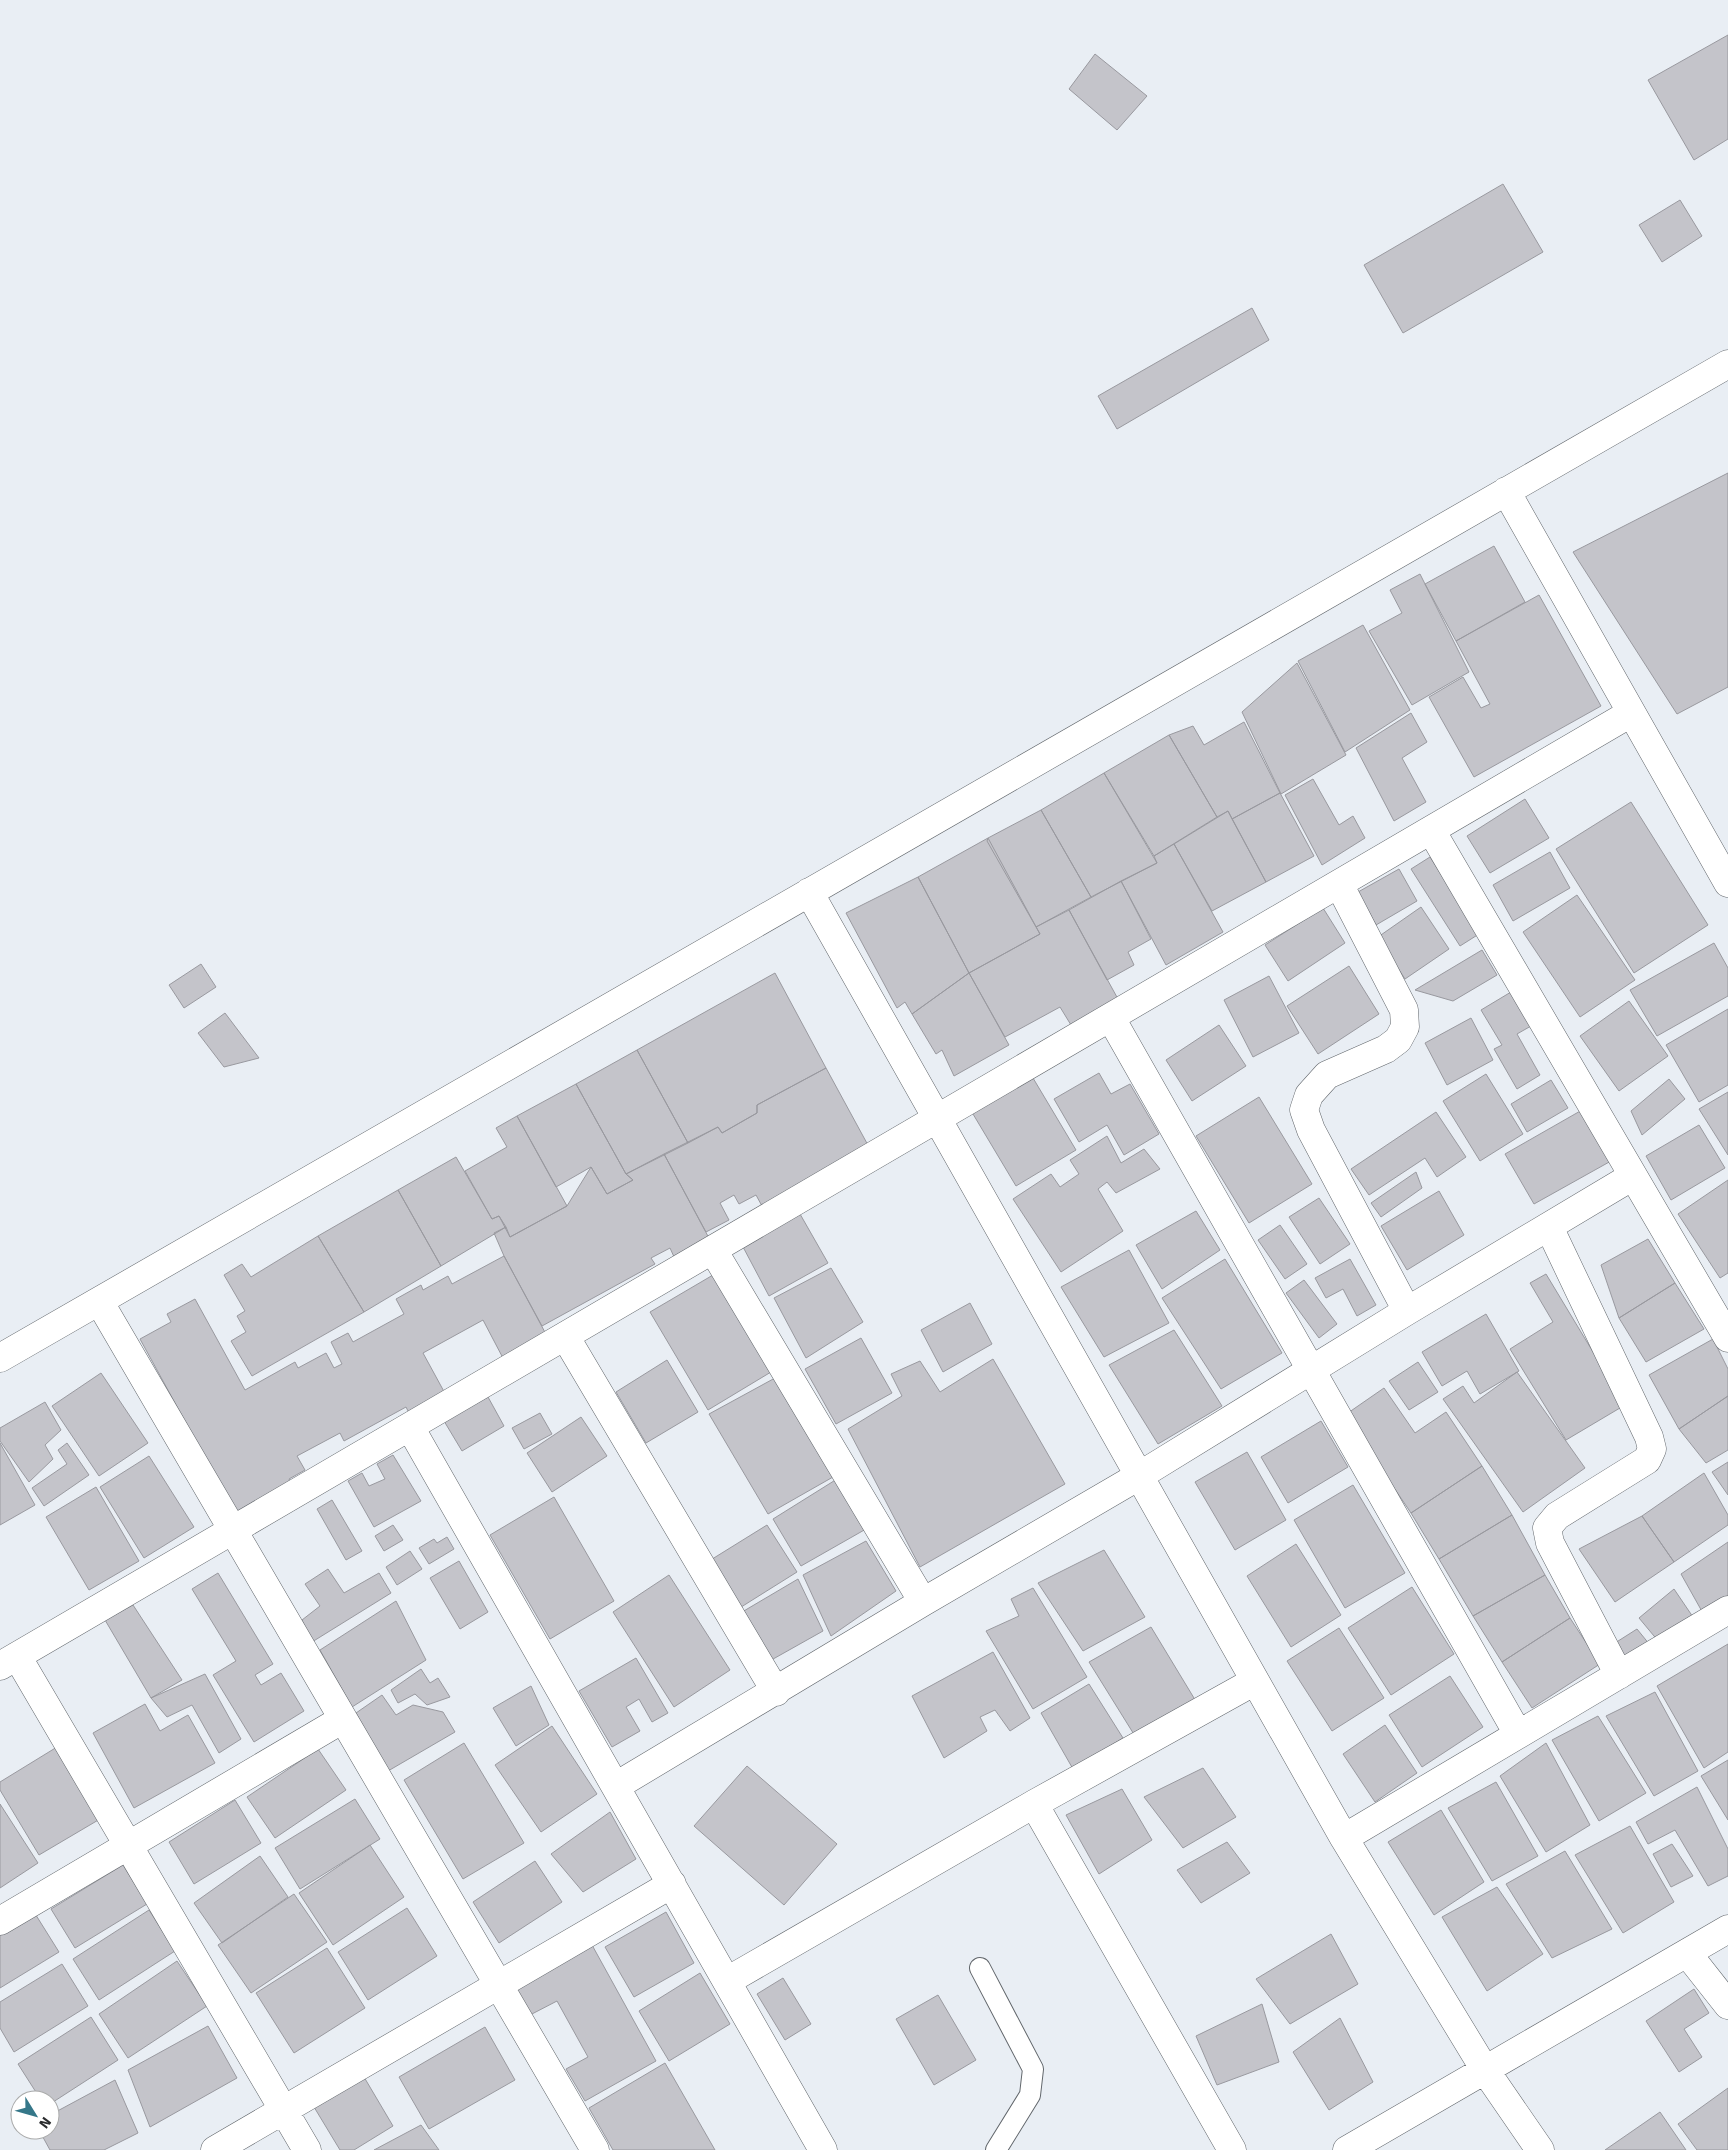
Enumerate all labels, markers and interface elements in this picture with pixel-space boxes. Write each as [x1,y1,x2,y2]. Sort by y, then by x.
north arrow [10,2090,60,2140]
text: N [35,2114,55,2132]

